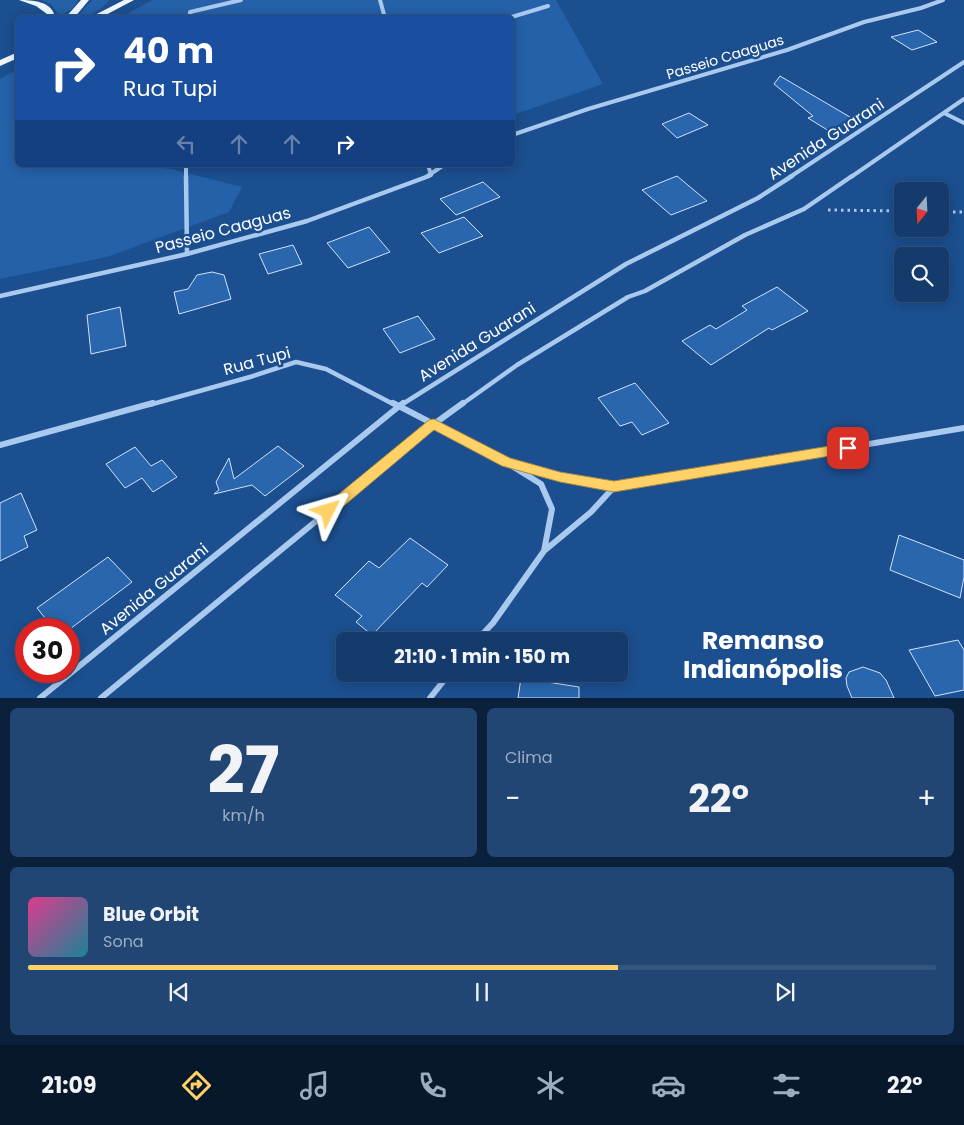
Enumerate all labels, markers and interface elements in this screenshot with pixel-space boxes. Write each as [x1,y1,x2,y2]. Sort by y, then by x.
text: 40 m [123,26,214,75]
street label: Passeio Caaguas [664,30,786,84]
icon: right [40,35,105,100]
text: Rua Tupi [123,73,217,104]
street label: Avenida Guarani [763,93,889,185]
icon: left [172,130,200,158]
icon: ahead [225,130,253,158]
icon: ahead [278,130,306,158]
icon: right [331,130,359,158]
north arrow [894,182,949,238]
map controls [894,182,949,302]
street label: Passeio Caaguas [153,201,293,259]
button: search [894,247,949,302]
street label: Avenida Guarani [414,297,540,387]
street label: Rua Tupi [221,341,293,381]
pin [827,427,869,469]
icon: arrive [834,434,862,462]
position arrow [301,484,353,536]
street label: Avenida Guarani [95,538,213,640]
speed limit sign: 30 [15,618,80,683]
district label: Remanso Indianópolis [683,623,843,687]
text: 21:10 · 1 min · 150 m [394,643,570,670]
text: 27 [208,725,279,816]
text: Clima [505,746,553,769]
text: 22° [688,772,749,825]
text: − [505,779,520,818]
text: + [917,779,936,818]
text: km/h [222,804,265,827]
text: Blue Orbit [103,901,199,928]
text: Sona [103,930,144,953]
icon: previous [165,978,193,1006]
icon: pause [468,978,496,1006]
icon: next [771,978,799,1006]
icon: directions [179,1068,214,1103]
icon: music [297,1068,332,1103]
icon: phone [415,1068,450,1103]
icon: climate [533,1068,568,1103]
icon: car [651,1068,686,1103]
icon: filters [769,1068,804,1103]
text: 21:09 [41,1070,96,1101]
text: 22° [887,1070,922,1101]

